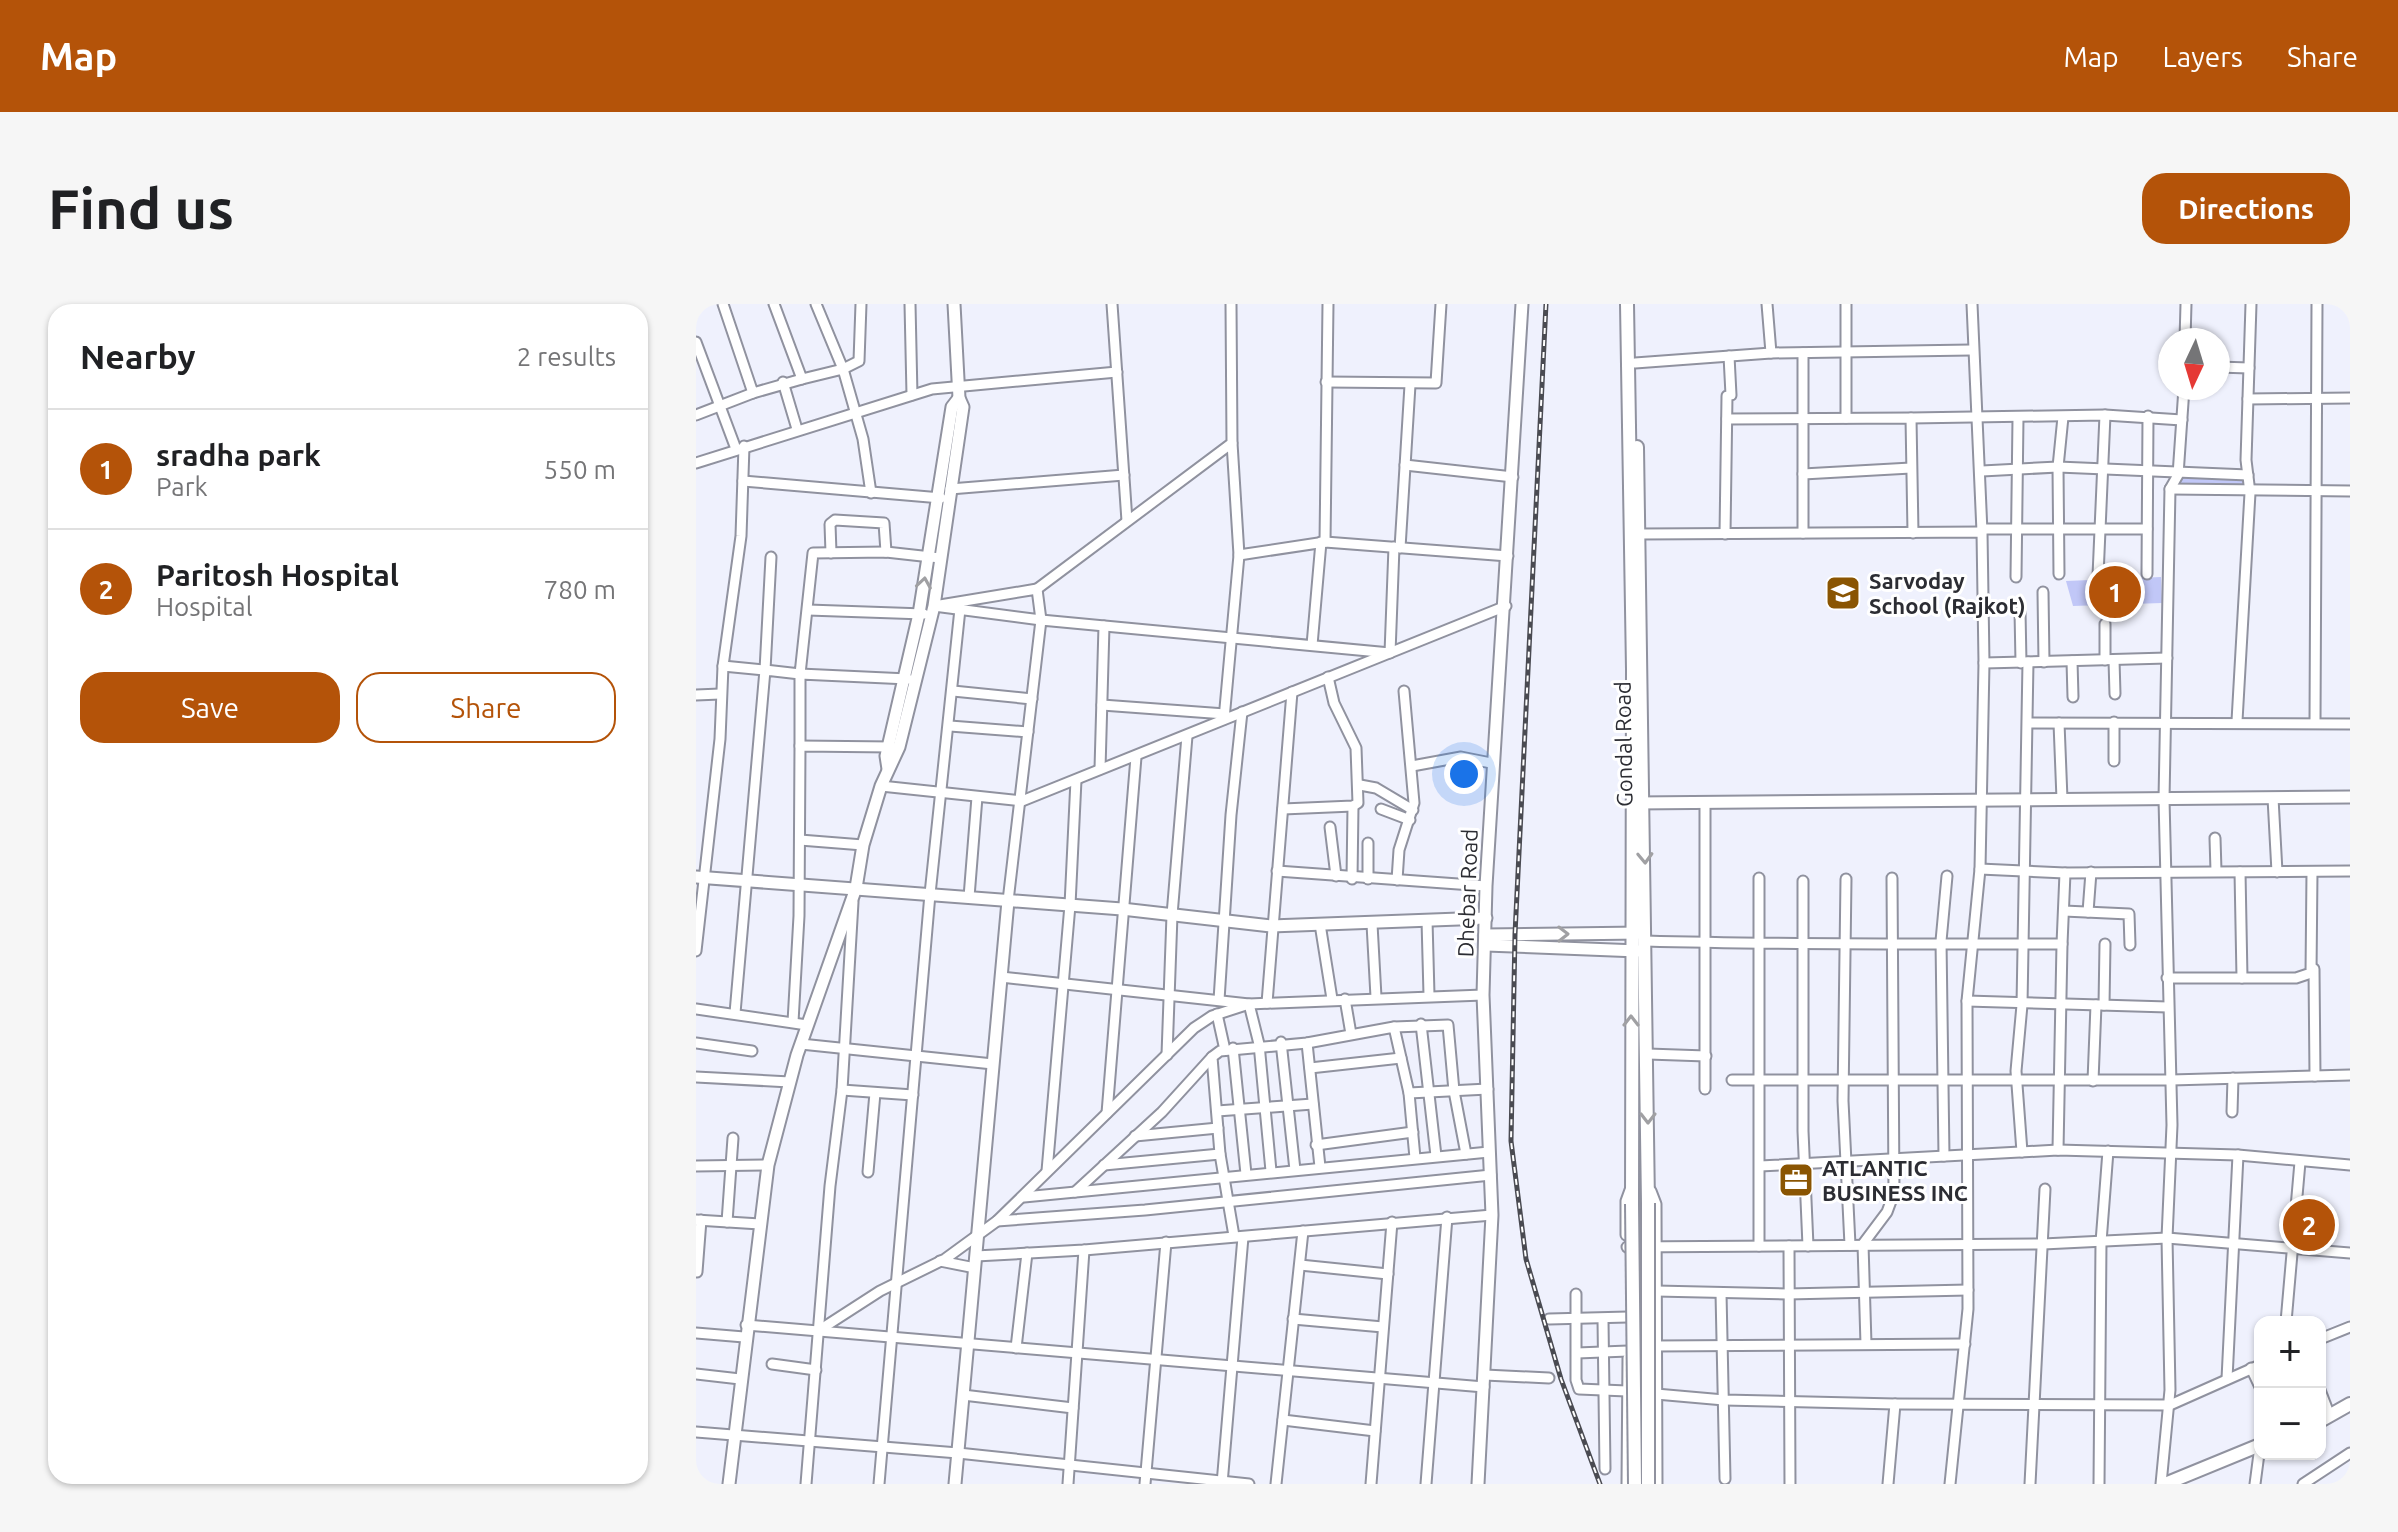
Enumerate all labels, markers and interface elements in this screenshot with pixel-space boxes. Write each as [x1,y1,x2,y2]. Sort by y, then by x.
text: Map [40,35,117,77]
text: Map [2063,41,2119,72]
text: Layers [2163,41,2243,72]
text: Share [2287,41,2358,72]
button: Directions [2142,173,2350,244]
text: Find us [48,177,234,240]
north arrow [2158,328,2230,400]
text: Nearby [80,337,195,375]
text: 2 results [517,342,616,371]
text: sradha park [156,438,321,472]
text: 1 [99,455,113,484]
text: 550 m [544,455,616,484]
text: Park [156,472,208,501]
text: Paritosh Hospital [156,558,399,592]
pin: 1 [2089,562,2141,622]
place label: Sarvoday School (Rajkot) [1869,568,2026,619]
school or university icon: Sarvoday School (Rajkot) [1824,574,1862,612]
text: 2 [99,575,113,604]
text: 780 m [544,575,616,604]
one-way arrow [915,576,932,590]
text: Hospital [156,592,253,621]
button: Save [80,672,340,743]
button: Share [356,672,616,743]
street label: Gondal Road [1609,681,1637,807]
your location [1444,754,1484,794]
street label: Dhebar Road [1452,828,1482,958]
one-way arrow [1637,852,1654,865]
one-way arrow [1557,925,1570,943]
one-way arrow [1622,1014,1640,1027]
one-way arrow [1639,1112,1657,1125]
place label: ATLANTIC BUSINESS INC [1822,1155,1968,1205]
office icon: ATLANTIC BUSINESS INC [1777,1161,1815,1199]
pin: 2 [2283,1195,2335,1255]
map controls [2254,1316,2326,1460]
button: + [2254,1316,2326,1388]
button: − [2254,1388,2326,1460]

